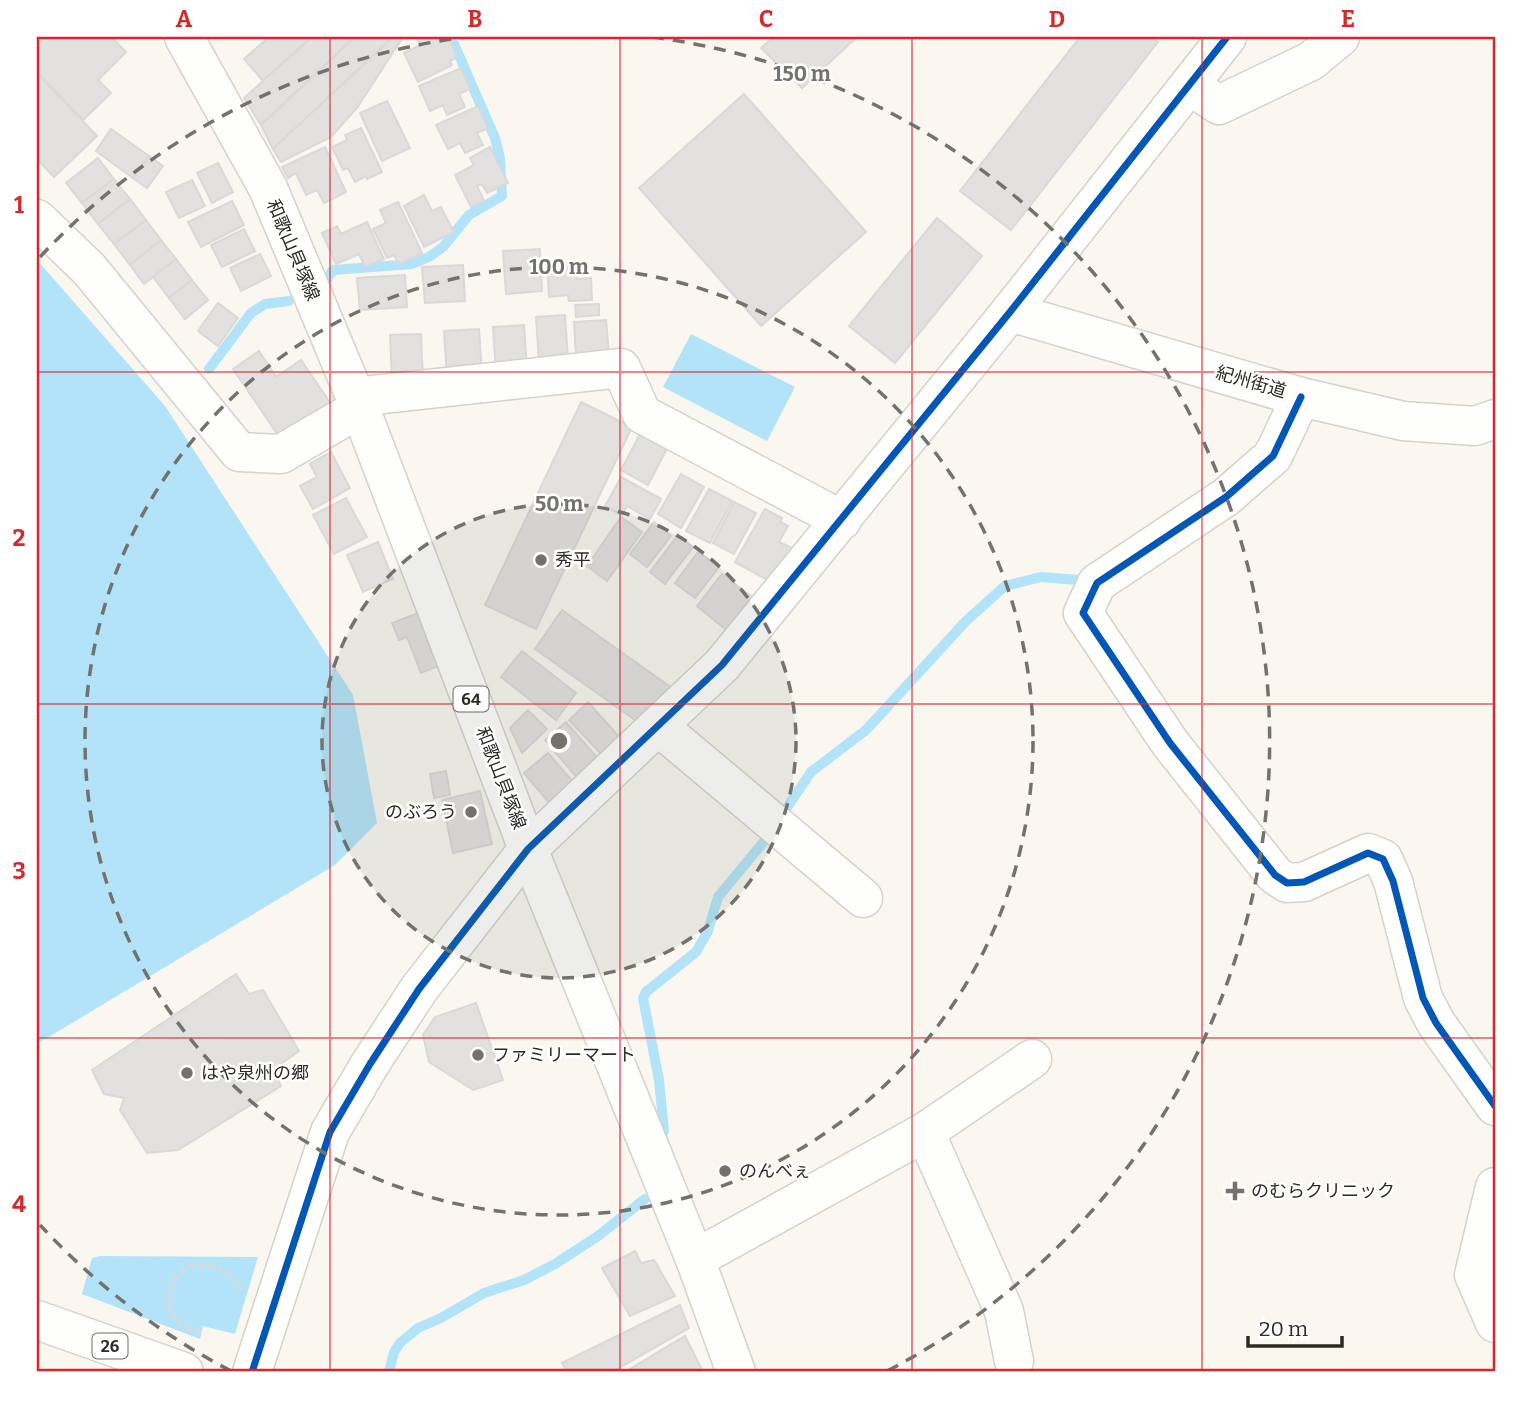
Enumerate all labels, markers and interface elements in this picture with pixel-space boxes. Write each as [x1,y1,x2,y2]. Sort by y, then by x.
text: A [176,5,193,33]
text: B [468,5,482,33]
text: C [759,5,773,33]
text: D [1049,5,1065,33]
text: E [1341,5,1355,33]
text: 150 m [773,61,831,87]
text: 1 [14,191,24,219]
street label: 和歌山貝塚線 [262,196,324,304]
text: 100 m [529,254,589,280]
street label: 紀州街道 [1213,362,1289,402]
text: 50 m [535,491,583,517]
text: 2 [13,524,26,552]
place label: 秀平 [555,549,591,571]
marker: 秀平 [533,552,549,568]
road number: 64 [454,686,489,712]
street label: 和歌山貝塚線 [471,724,531,832]
centre of rings [547,729,571,753]
place label: のぶろう [385,801,457,823]
marker: のぶろう [463,804,479,820]
text: 3 [12,857,26,885]
place label: ファミリーマート [492,1044,636,1066]
marker: ファミリーマート [470,1047,486,1063]
place label: はや泉州の郷 [201,1062,309,1084]
marker: はや泉州の郷 [179,1065,195,1081]
place label: のんべぇ [739,1160,811,1182]
marker: のんべぇ [717,1163,733,1179]
place label: のむらクリニック [1251,1180,1395,1202]
marker: のむらクリニック [1225,1181,1245,1201]
text: 4 [12,1190,26,1218]
scale bar [1248,1304,1343,1348]
text: 20 m [1259,1316,1308,1342]
road number: 26 [92,1334,128,1358]

